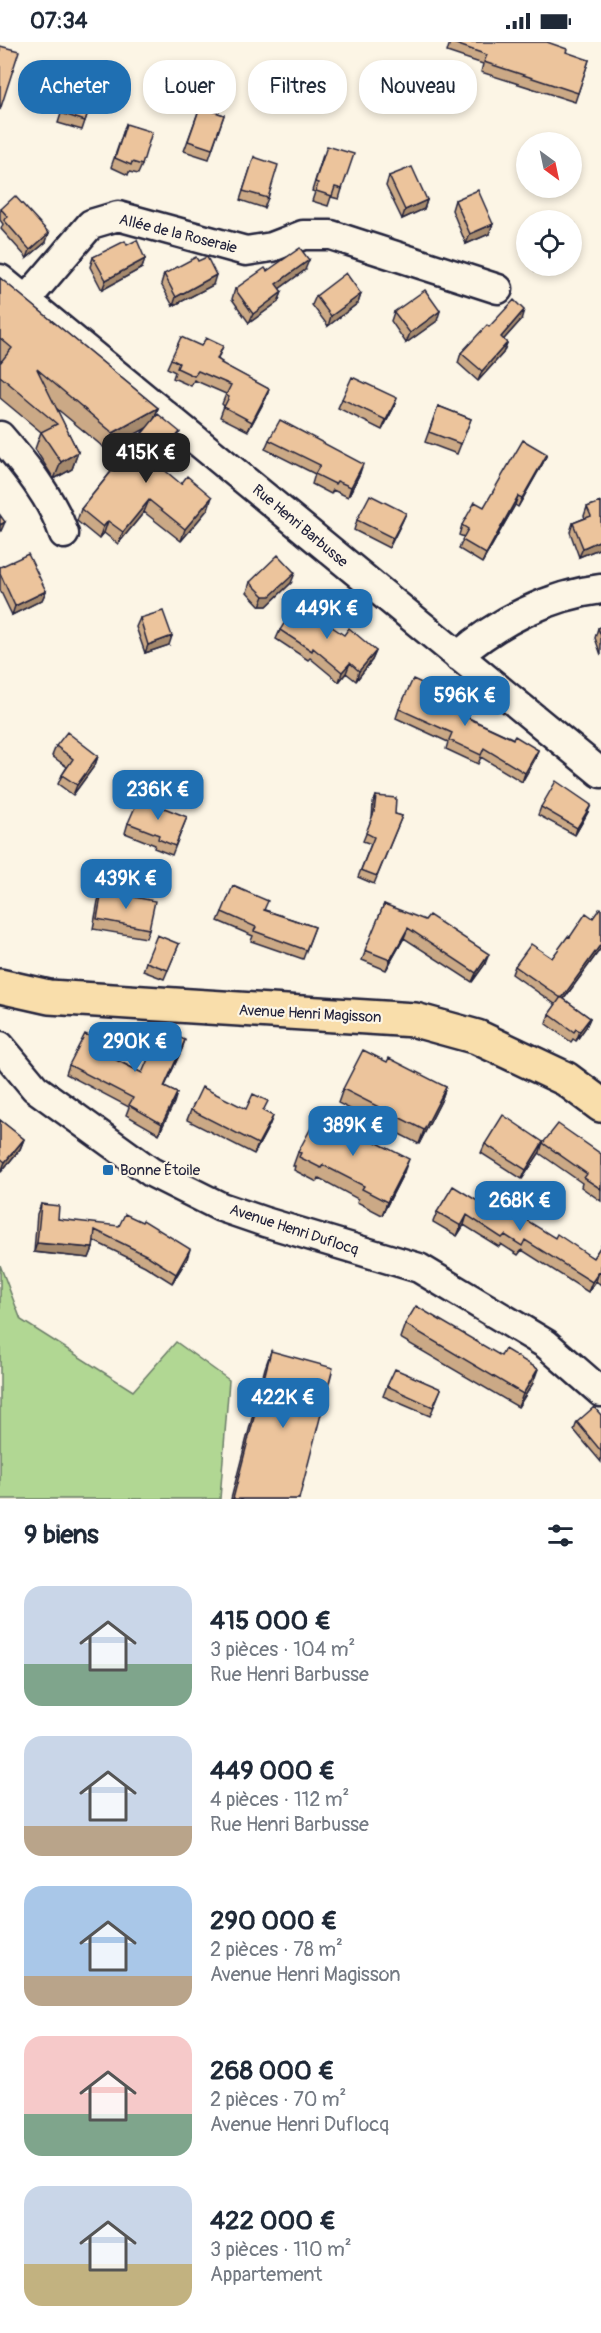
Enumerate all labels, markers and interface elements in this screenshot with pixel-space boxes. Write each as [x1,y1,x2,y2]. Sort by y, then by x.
text: 07:34 [30,7,88,35]
chip: Acheter [18,60,131,114]
chip: Louer [143,60,236,114]
chip: Filtres [248,60,347,114]
chip: Nouveau [359,60,477,114]
north arrow [516,132,582,198]
map controls [516,132,582,276]
street label: Allée de la Roseraie [117,210,239,258]
button: locate [516,210,582,276]
pin: 415K € [97,433,195,484]
text: 415K € [116,440,176,465]
street label: Rue Henri Barbusse [248,480,352,572]
pin: 449K € [278,589,376,640]
text: 449K € [295,596,359,621]
pin: 596K € [416,676,514,727]
text: 596K € [434,683,496,708]
pin: 236K € [109,770,207,821]
text: 236K € [127,777,189,802]
pin: 439K € [77,859,175,910]
text: 439K € [95,866,157,891]
street label: Avenue Henri Magisson [238,1001,382,1027]
pin: 290K € [86,1022,184,1073]
text: 290K € [103,1029,167,1054]
pin: 389K € [304,1106,402,1157]
text: 389K € [322,1113,384,1138]
place label: Bonne Étoile [120,1161,201,1180]
marker: Bonne Étoile [101,1163,115,1177]
pin: 268K € [471,1181,569,1232]
text: 268K € [489,1188,551,1213]
street label: Avenue Henri Duflocq [227,1200,361,1260]
pin: 422K € [234,1378,332,1429]
text: 422K € [251,1385,315,1410]
text: 9 biens [24,1519,99,1551]
icon: filters [544,1519,577,1552]
text: 415 000 € [210,1605,331,1637]
icon: home [72,1610,144,1682]
text: 3 pièces · 104 m² [210,1637,355,1662]
text: Rue Henri Barbusse [210,1662,369,1687]
text: 449 000 € [210,1755,335,1787]
icon: home [72,1760,144,1832]
text: 4 pièces · 112 m² [210,1787,349,1812]
text: Rue Henri Barbusse [210,1812,369,1837]
text: 290 000 € [210,1905,337,1937]
icon: home [72,1910,144,1982]
text: 2 pièces · 78 m² [210,1937,343,1962]
text: Avenue Henri Magisson [210,1962,401,1987]
text: 268 000 € [210,2055,335,2087]
icon: home [72,2060,144,2132]
text: 2 pièces · 70 m² [210,2087,346,2112]
text: Avenue Henri Duflocq [210,2112,389,2137]
text: 422 000 € [210,2205,336,2237]
icon: home [72,2210,144,2282]
text: 3 pièces · 110 m² [210,2237,352,2262]
text: Appartement [210,2262,322,2287]

